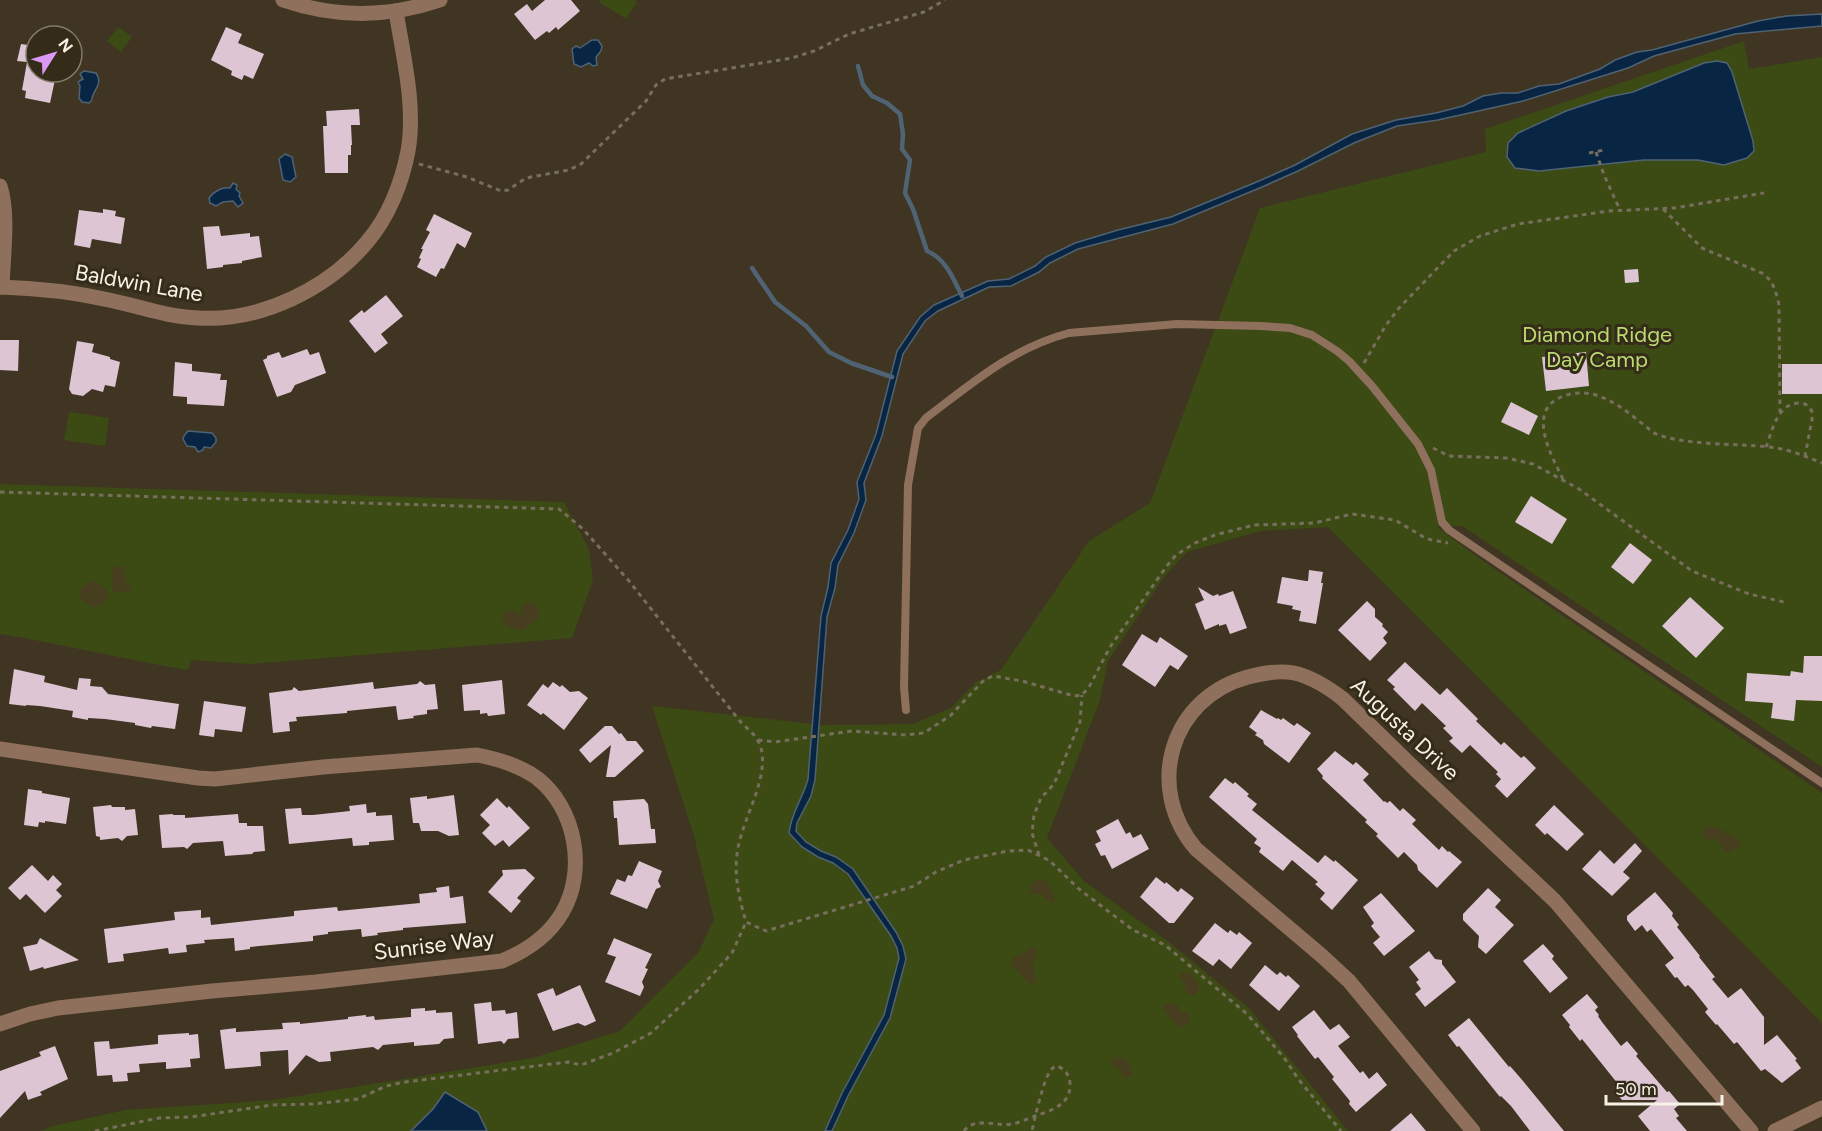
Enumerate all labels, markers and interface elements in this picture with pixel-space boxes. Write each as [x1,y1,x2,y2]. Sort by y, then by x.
north arrow [24,24,84,84]
text: N [54,35,77,56]
street label: Baldwin Lane [73,258,205,308]
park label: Diamond Ridge Day Camp [1522,321,1672,373]
street label: Augusta Drive [1345,672,1465,786]
street label: Sunrise Way [372,924,496,966]
scale bar [1606,1068,1722,1106]
text: 50 m [1615,1078,1657,1100]

